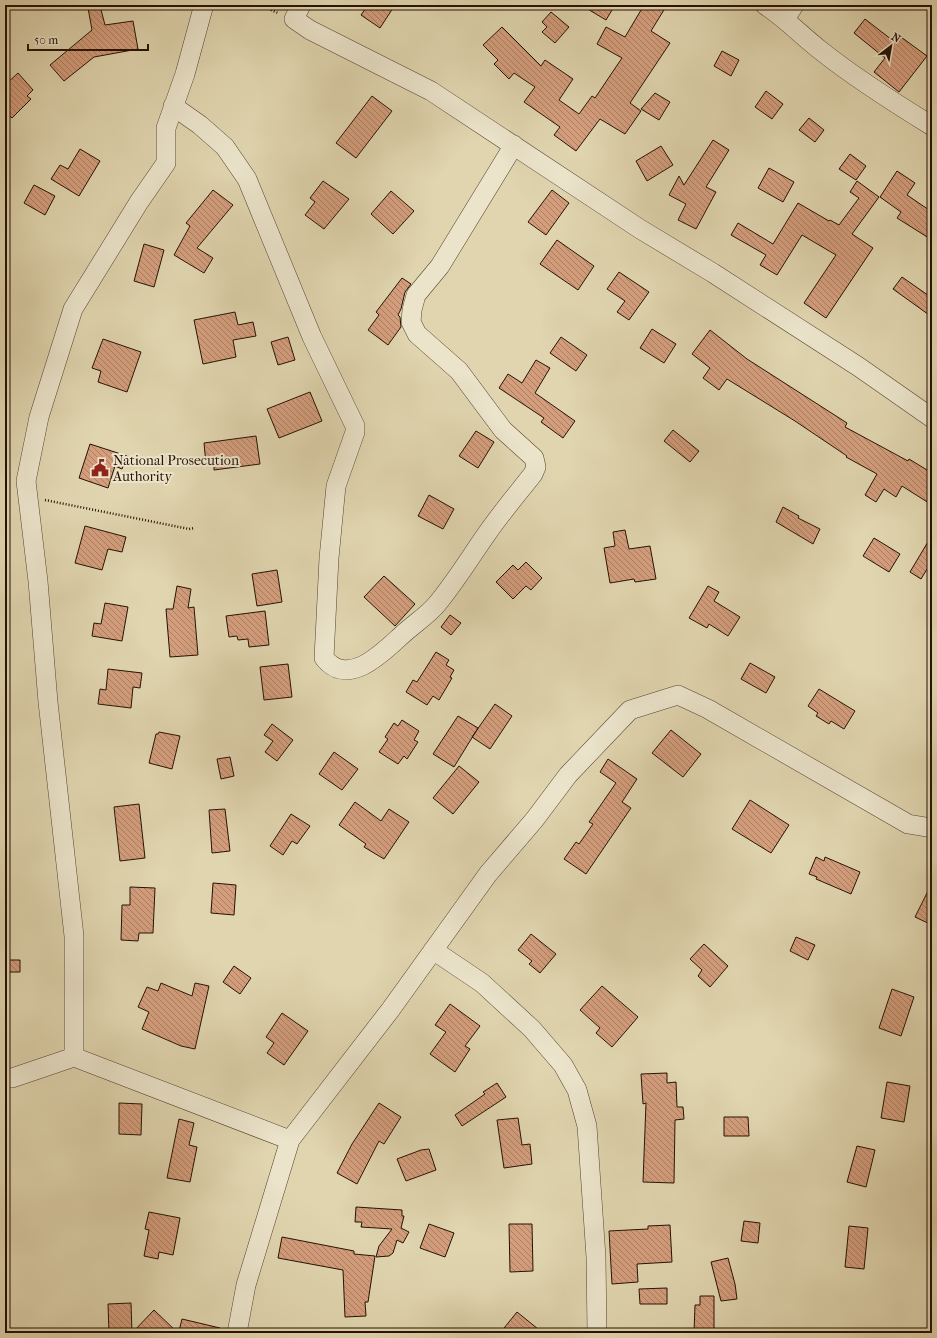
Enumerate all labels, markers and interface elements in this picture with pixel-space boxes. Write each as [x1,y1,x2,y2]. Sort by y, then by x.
scale bar [28,26,148,52]
north arrow [871,26,911,66]
text: N [889,30,903,46]
text: 50 m [34,33,58,47]
place label: National Prosecution Authority [112,452,239,485]
public building icon: National Prosecution Authority [90,458,110,478]

